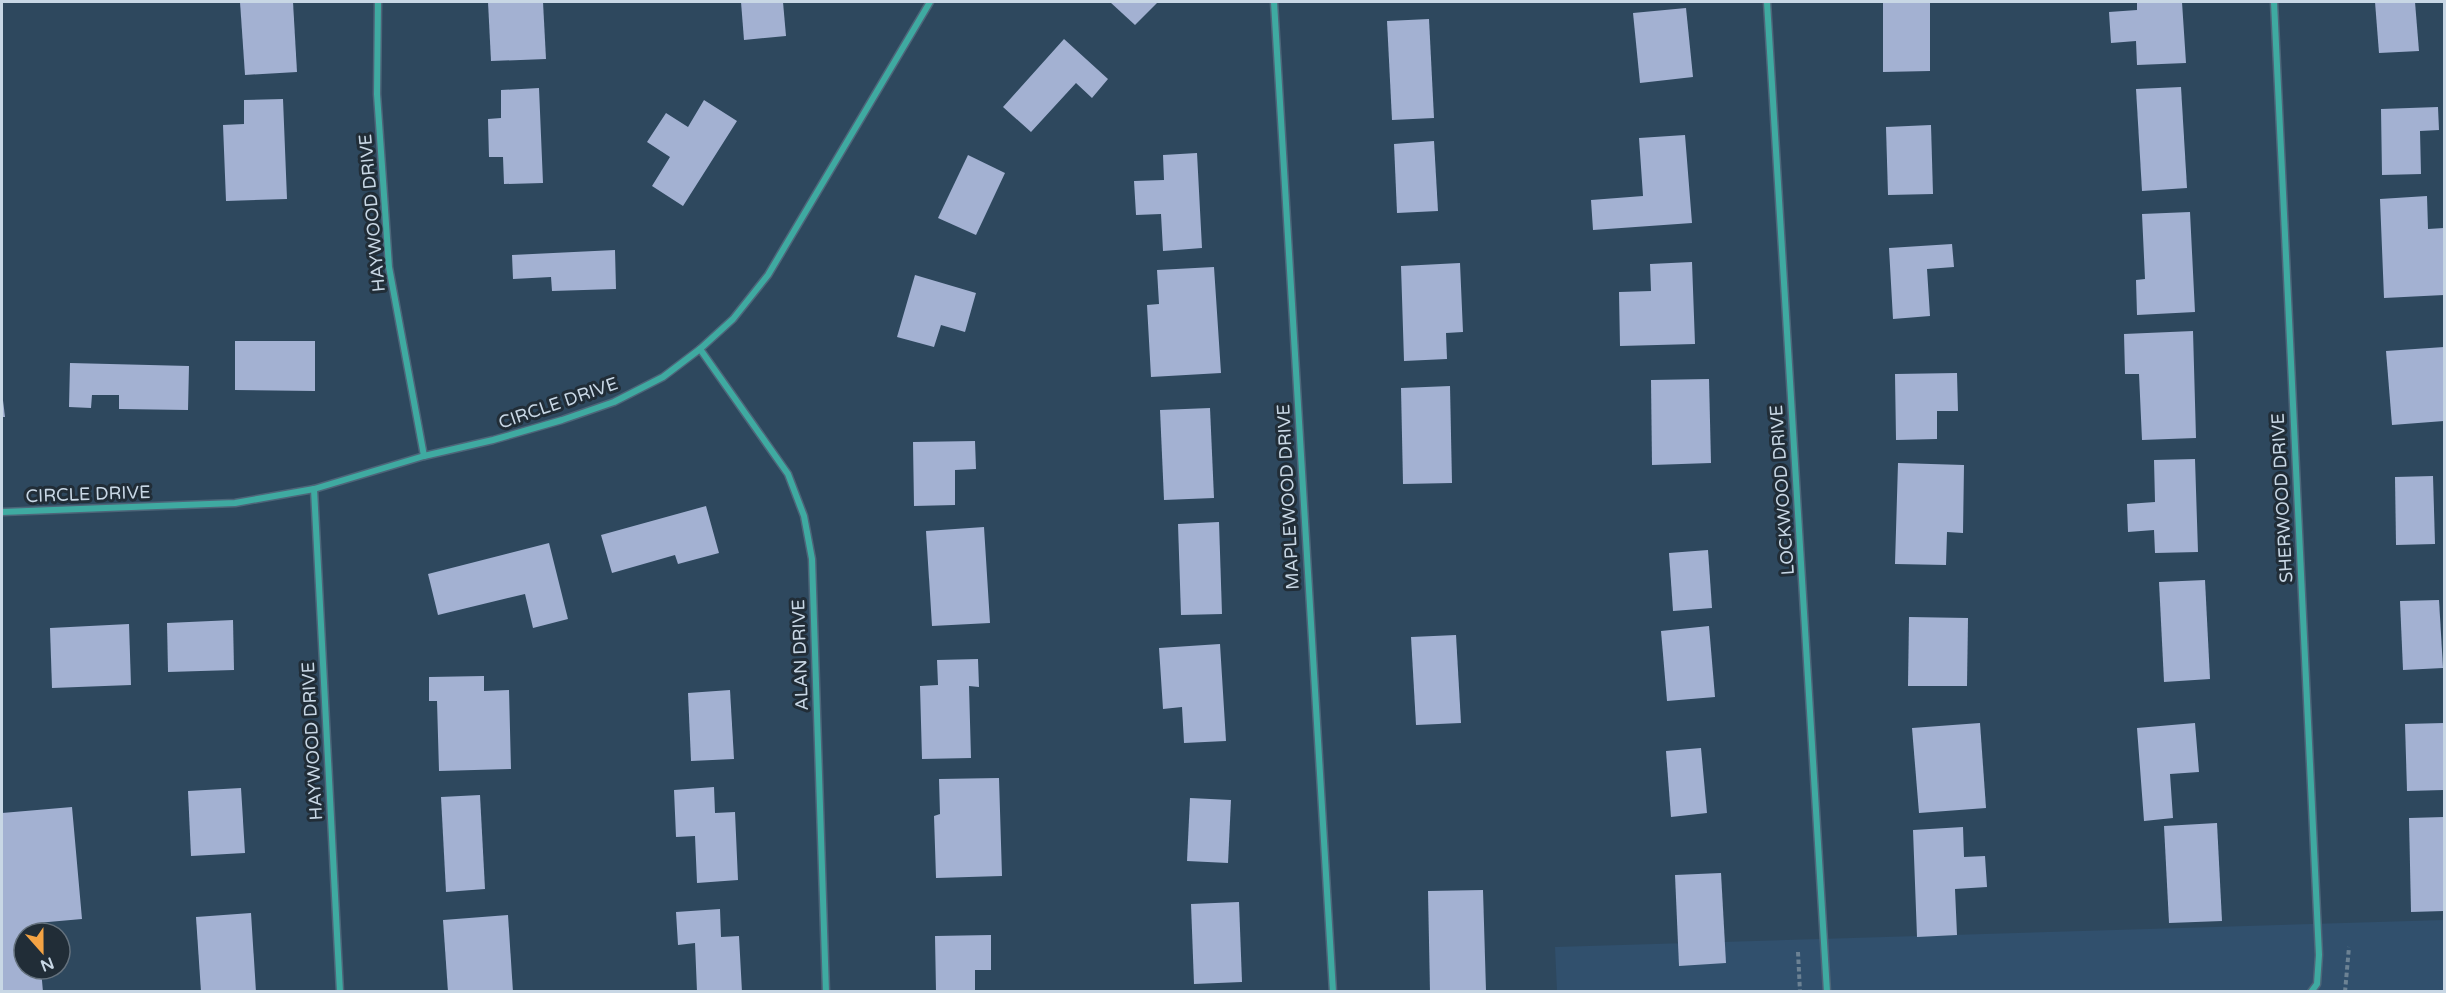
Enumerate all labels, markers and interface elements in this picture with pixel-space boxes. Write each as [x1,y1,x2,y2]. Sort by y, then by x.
street label: HAYWOOD DRIVE [354,133,390,293]
street label: CIRCLE DRIVE [495,372,621,434]
street label: MAPLEWOOD DRIVE [1272,404,1304,590]
street label: LOCKWOOD DRIVE [1765,404,1799,576]
street label: SHERWOOD DRIVE [2267,413,2297,583]
street label: CIRCLE DRIVE [25,481,151,507]
street label: ALAN DRIVE [787,599,813,711]
street label: HAYWOOD DRIVE [297,661,327,821]
north arrow [12,921,72,981]
text: N [37,952,57,976]

